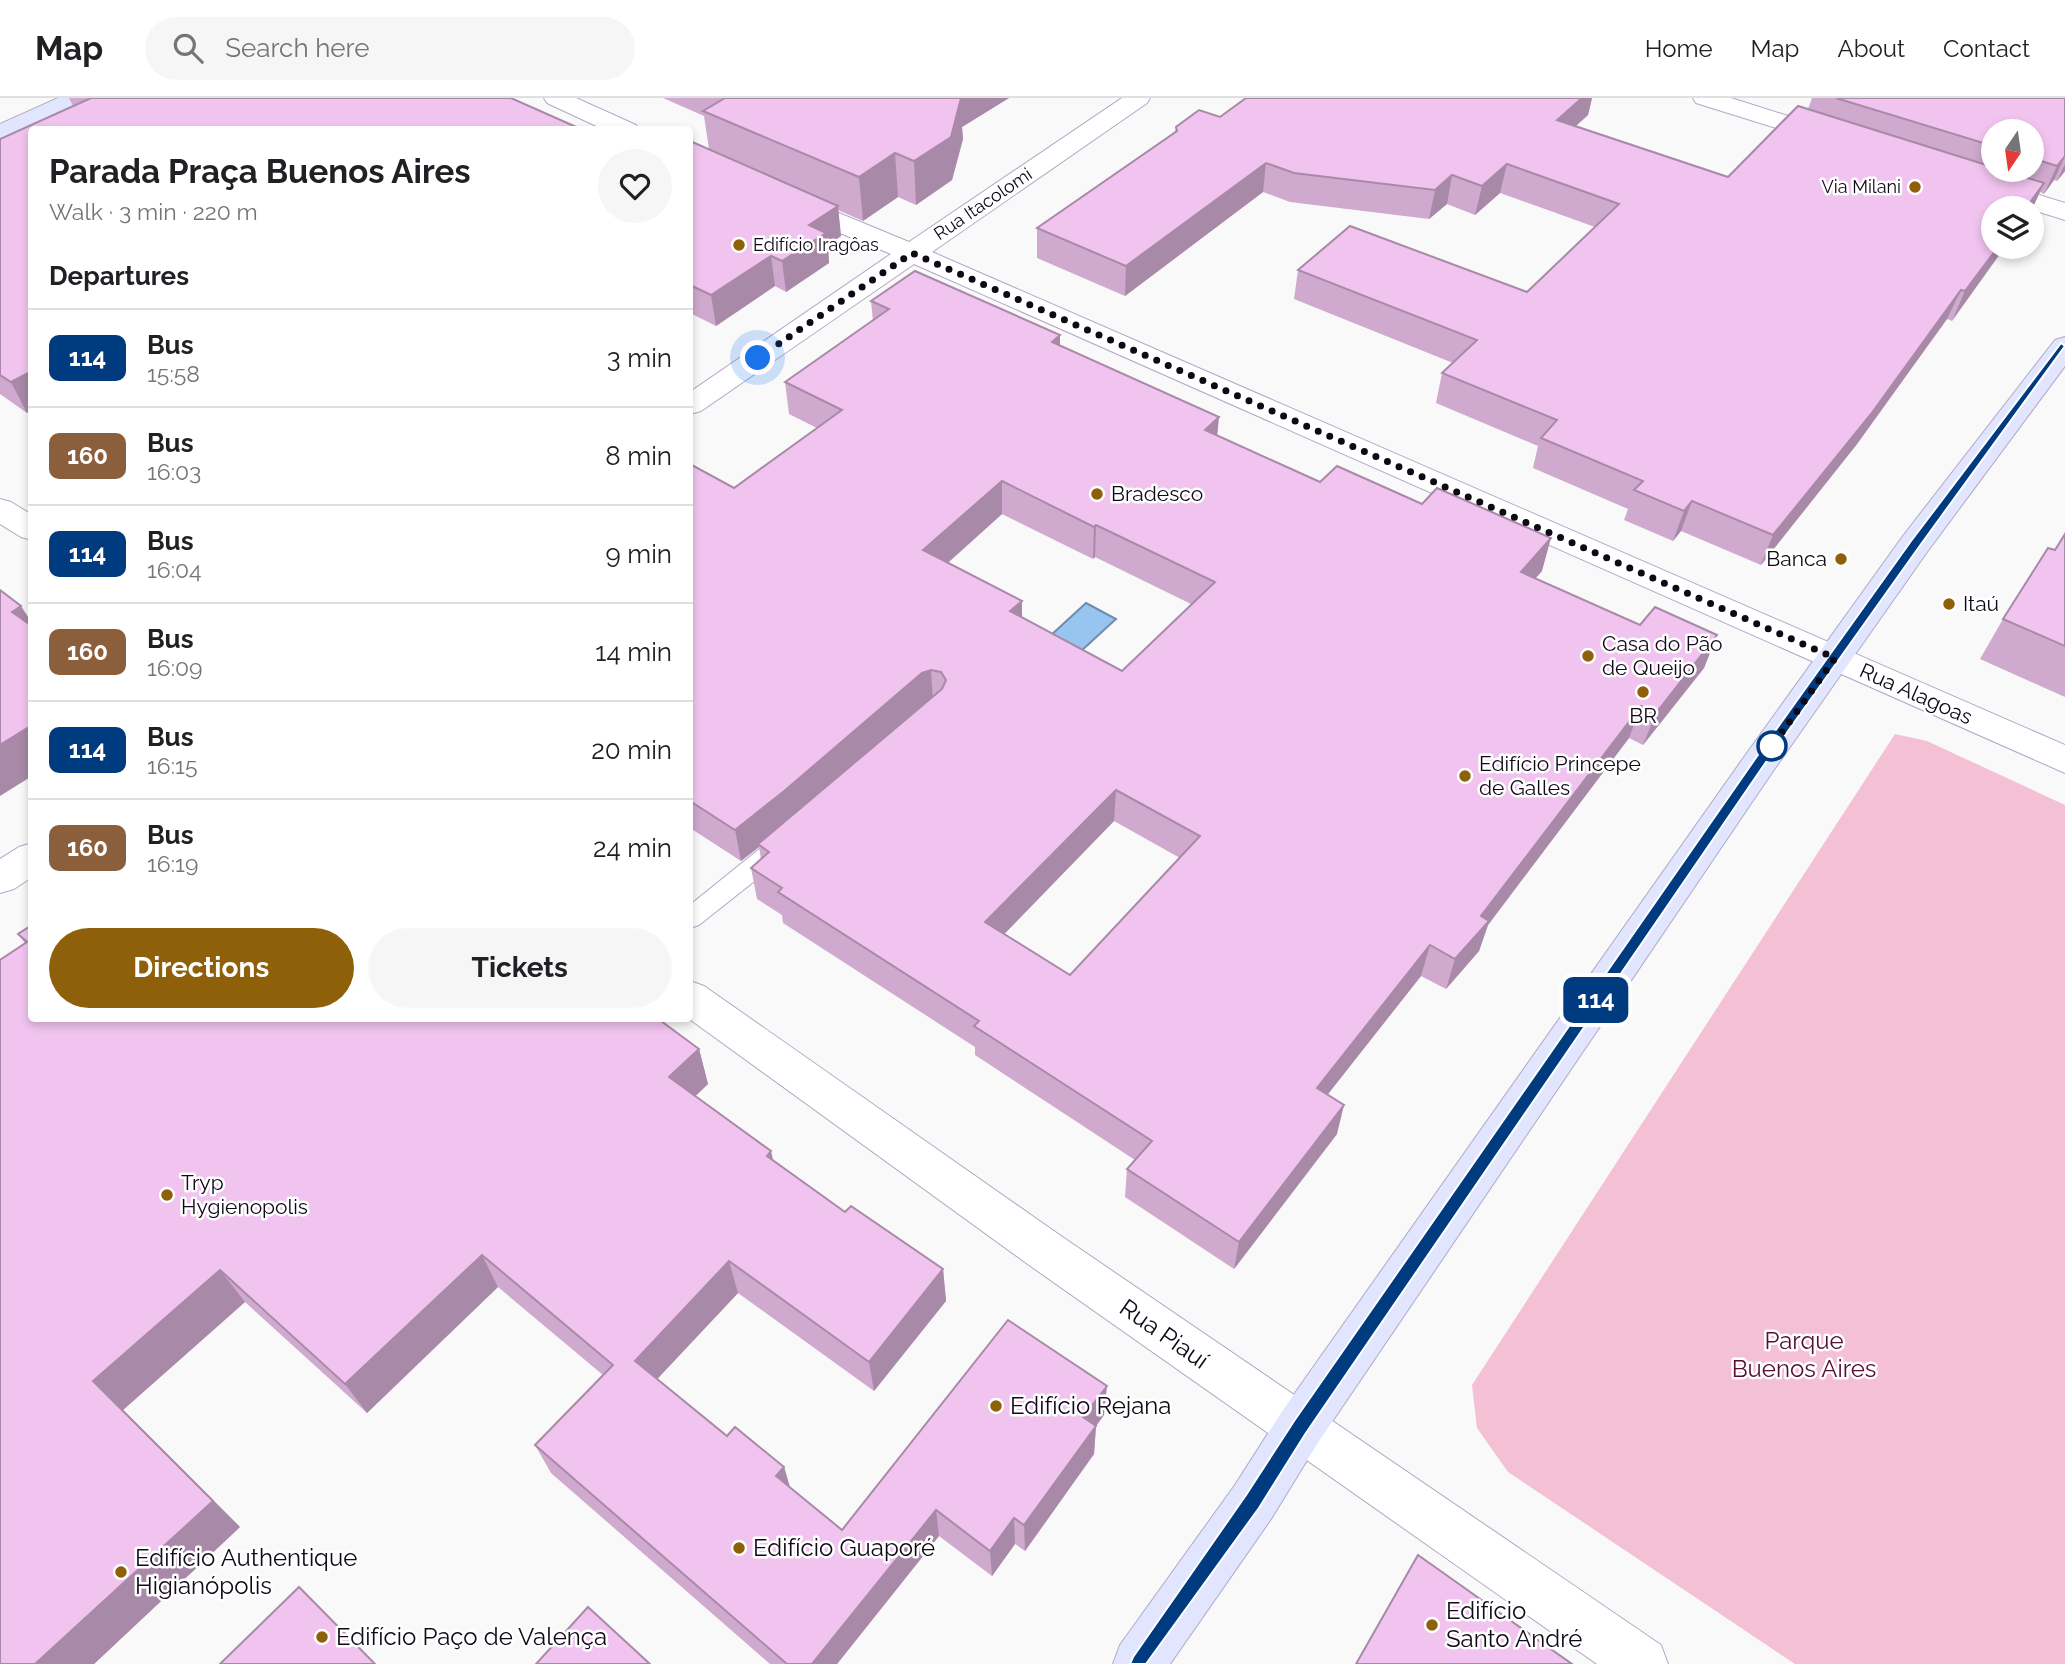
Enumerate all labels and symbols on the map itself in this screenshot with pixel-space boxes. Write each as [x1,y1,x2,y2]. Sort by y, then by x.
north arrow [1981,119,2044,182]
street label: Rua Itacolomi [930,163,1036,244]
place label: Via Milani [1822,176,1901,197]
marker: Via Milani [1907,179,1923,195]
place label: Edifício Iragôas [753,234,879,255]
marker: Edifício Iragôas [731,237,747,253]
your location [740,340,775,375]
place label: Bradesco [1111,481,1203,506]
marker: Bradesco [1089,486,1105,502]
place label: Banca [1766,546,1827,571]
marker: Banca [1833,551,1849,567]
place label: Itaú [1963,591,1999,616]
marker: Itaú [1941,596,1957,612]
place label: Casa do Pão de Queijo [1602,631,1723,680]
marker: Casa do Pão de Queijo [1580,648,1596,664]
street label: Rua Alagoas [1856,658,1976,729]
marker: BR [1635,684,1651,700]
place label: BR [1629,703,1657,728]
unlabelled marker [1757,731,1787,761]
place label: Edifício Princepe de Galles [1479,751,1641,800]
marker: Edifício Princepe de Galles [1457,768,1473,784]
line badge: 114 [1556,977,1636,1023]
place label: Tryp Hygienopolis [181,1170,308,1219]
marker: Tryp Hygienopolis [159,1187,175,1203]
street label: Rua Piauí [1114,1293,1215,1375]
park label: Parque Buenos Aires [1732,1326,1876,1383]
place label: Edifício Rejana [1010,1391,1171,1420]
marker: Edifício Rejana [988,1398,1004,1414]
place label: Edifício Guaporé [753,1533,935,1562]
marker: Edifício Guaporé [731,1540,747,1556]
place label: Edifício Authentique Higianópolis [135,1543,357,1600]
marker: Edifício Authentique Higianópolis [113,1564,129,1580]
place label: Edifício Santo André [1446,1596,1582,1653]
marker: Edifício Santo André [1424,1617,1440,1633]
place label: Edifício Paço de Valença [336,1622,607,1651]
marker: Edifício Paço de Valença [314,1629,330,1645]

